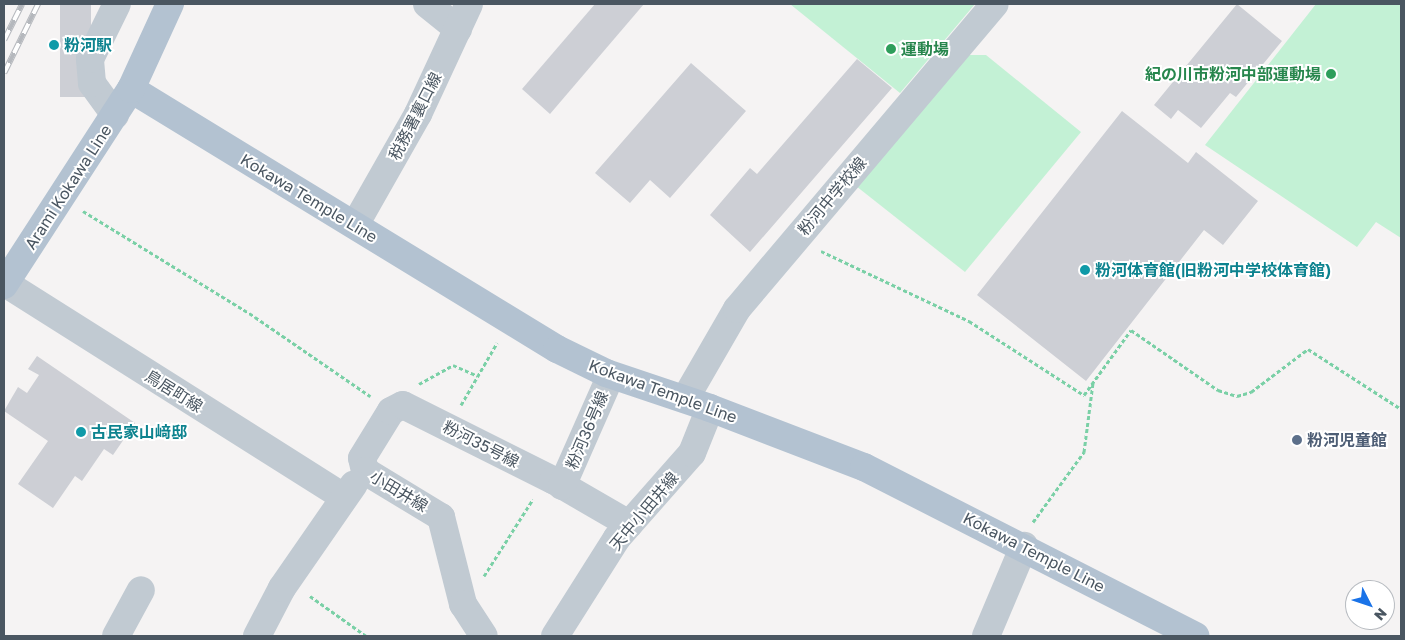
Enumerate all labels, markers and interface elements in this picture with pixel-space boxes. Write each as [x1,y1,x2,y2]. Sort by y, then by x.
place label: 粉河駅 [64,35,112,55]
marker: 粉河駅 [48,39,60,51]
place label: 運動場 [901,39,949,59]
marker: 運動場 [885,43,897,55]
place label: 紀の川市粉河中部運動場 [1145,64,1321,84]
marker: 紀の川市粉河中部運動場 [1325,68,1337,80]
street label: 税務署裏口線 [385,69,445,163]
street label: Arami Kokawa Line [21,121,115,253]
street label: Kokawa Temple Line [237,150,381,246]
street label: 粉河中学校線 [794,153,870,239]
place label: 粉河体育館(旧粉河中学校体育館) [1095,260,1331,280]
marker: 粉河体育館(旧粉河中学校体育館) [1079,264,1091,276]
street label: Kokawa Temple Line [586,355,740,427]
street label: 鳥居町線 [142,366,206,416]
street label: 粉河36号線 [562,388,612,472]
street label: 粉河35号線 [440,417,522,471]
place label: 古民家山﨑邸 [91,422,187,442]
marker: 古民家山﨑邸 [75,426,87,438]
place label: 粉河児童館 [1307,430,1387,450]
marker: 粉河児童館 [1291,434,1303,446]
street label: 小田井線 [367,466,431,516]
street label: 天中小田井線 [606,468,682,554]
street label: Kokawa Temple Line [960,508,1108,596]
north arrow [1345,580,1395,630]
text: N [1371,605,1391,624]

